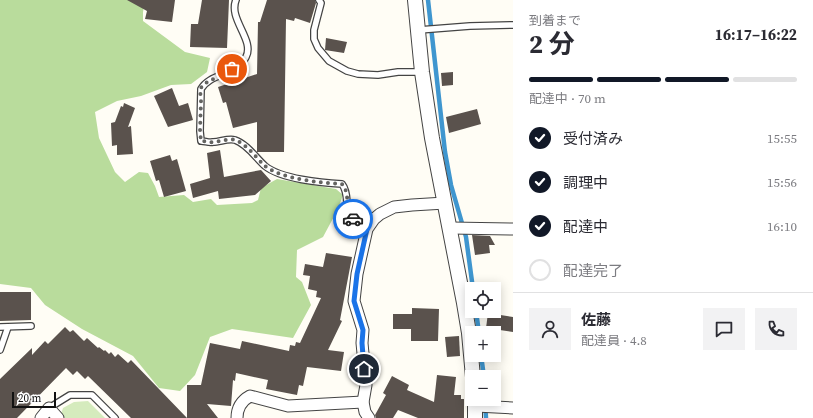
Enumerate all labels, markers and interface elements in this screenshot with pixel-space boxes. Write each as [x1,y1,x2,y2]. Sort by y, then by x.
text: 到着まで [529,12,581,29]
text: 16:17–16:22 [715,24,797,45]
text: 2 分 [529,26,575,62]
pin [215,52,249,86]
icon: bag [221,58,243,80]
text: 配達中 · 70 m [529,90,606,107]
icon: check [529,127,551,149]
text: 受付済み [563,128,623,149]
text: 15:55 [767,130,797,147]
icon: check [529,171,551,193]
text: 調理中 [563,172,608,193]
text: 15:56 [767,174,797,191]
courier [333,199,373,239]
icon: car [342,208,364,230]
icon: check [529,215,551,237]
text: 配達中 [563,216,608,237]
text: 16:10 [767,218,797,235]
text: 配達完了 [563,260,623,281]
map controls [465,282,501,406]
button: locate [465,282,501,318]
button: person [529,308,571,350]
button: chat [703,308,745,350]
button: phone [755,308,797,350]
text: 佐藤 [581,309,611,330]
button: + [465,326,501,362]
text: 配達員 · 4.8 [581,332,647,349]
pin [347,352,381,386]
icon: home [353,358,375,380]
button: − [465,370,501,406]
scale bar [12,390,56,409]
text: 20 m [18,391,41,406]

